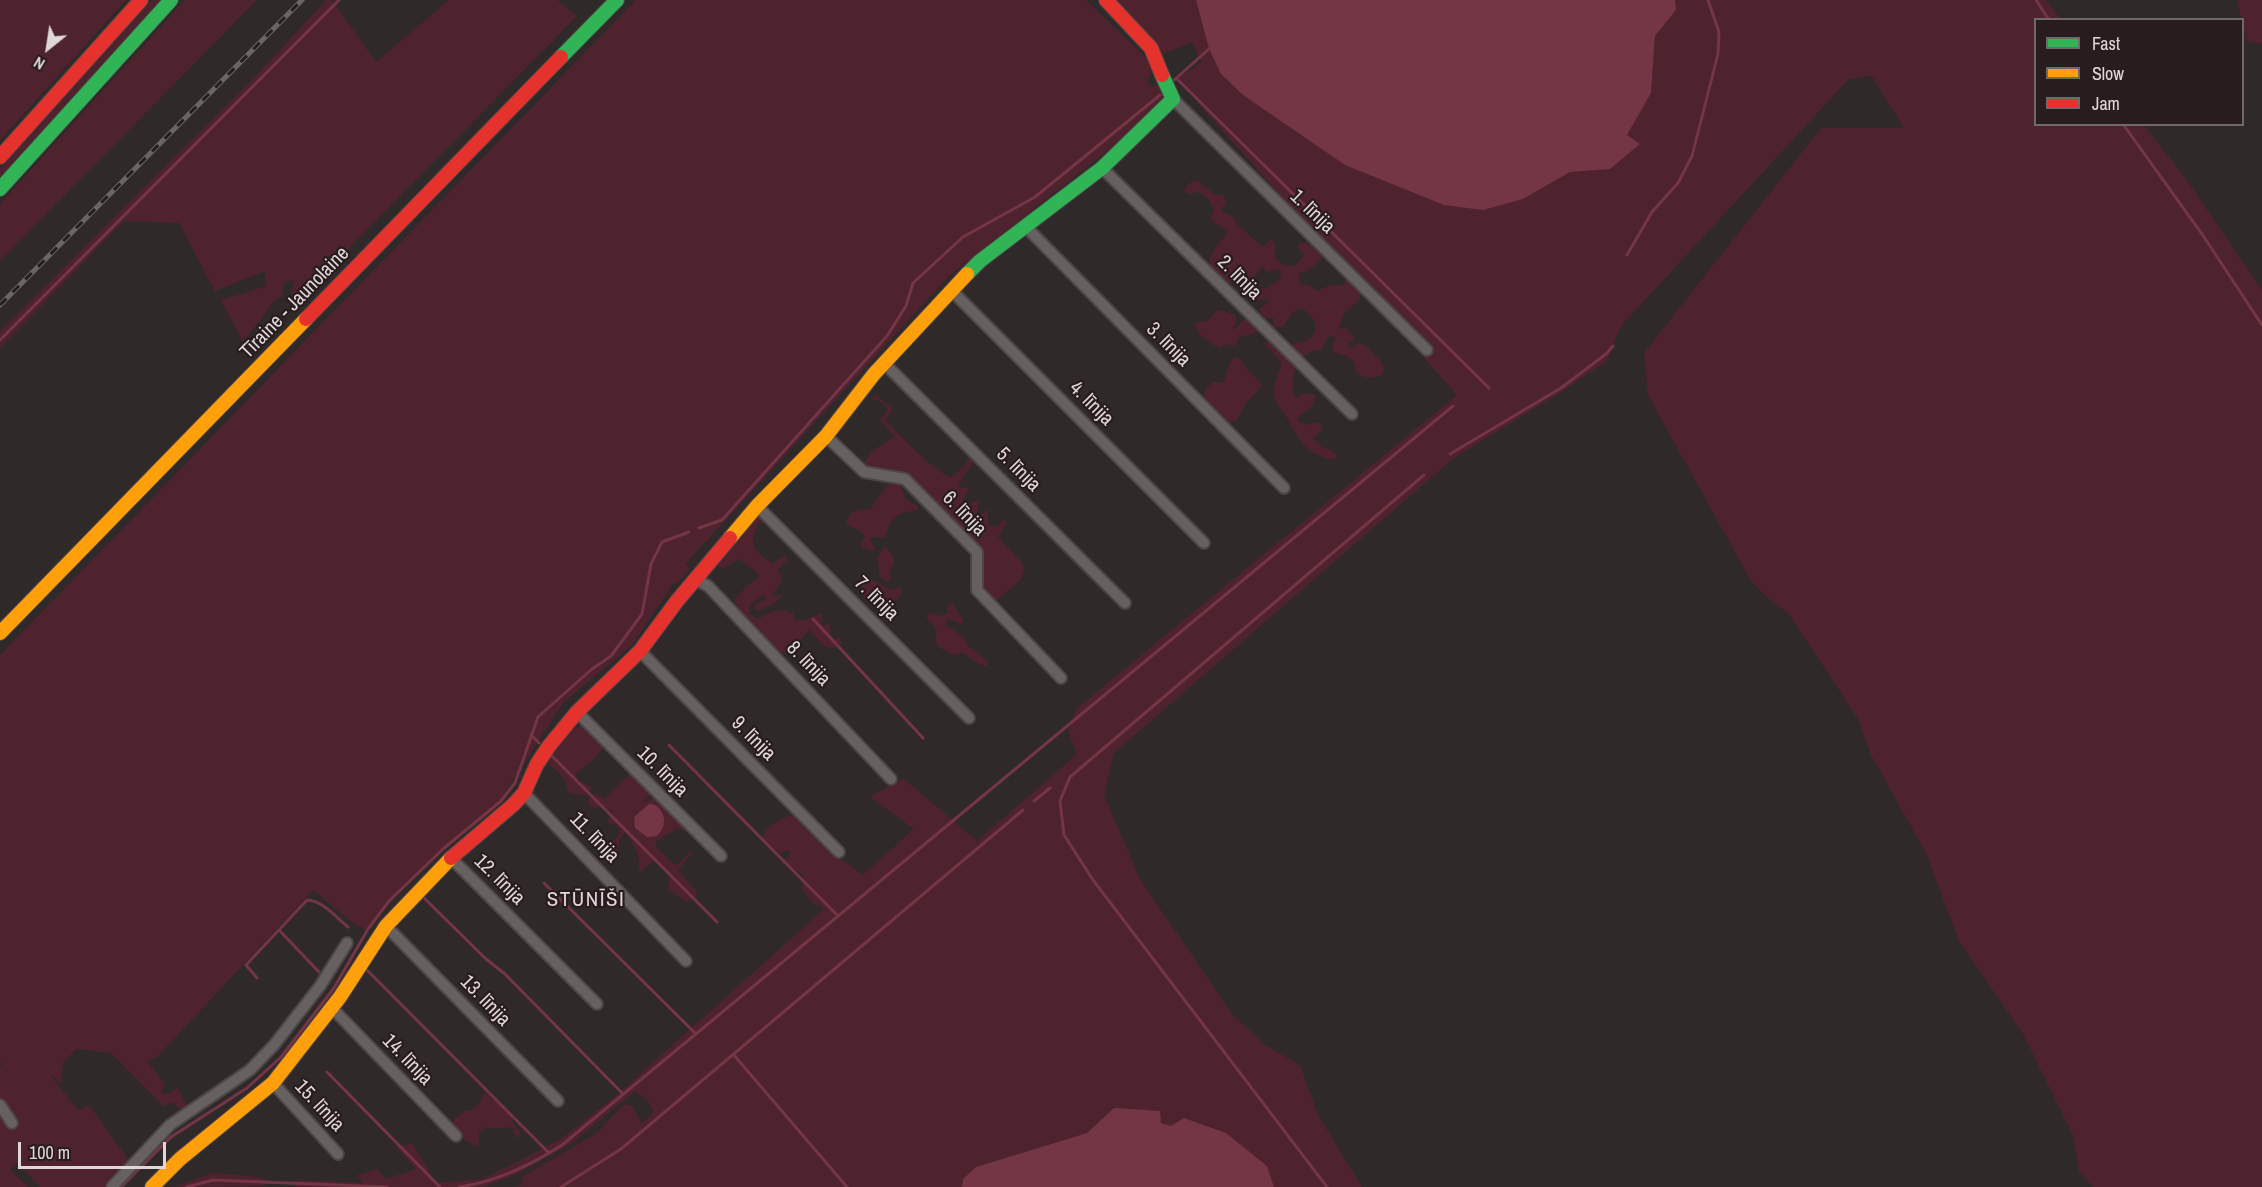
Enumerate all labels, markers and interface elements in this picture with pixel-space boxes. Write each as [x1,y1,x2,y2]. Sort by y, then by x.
north arrow [18,18,78,78]
legend [2034,18,2244,126]
text: Fast [2092,31,2120,56]
text: N [29,52,49,75]
text: Slow [2092,61,2124,86]
text: Jam [2092,91,2120,116]
street label: 1. līnija [1285,185,1339,239]
street label: Tīraine - Jaunolaine [236,242,354,364]
street label: 2. līnija [1212,251,1266,305]
street label: 3. līnija [1141,318,1195,372]
street label: 4. līnija [1064,377,1118,431]
street label: 5. līnija [991,443,1045,497]
street label: 6. līnija [937,487,991,541]
street label: 7. līnija [849,572,903,626]
street label: 8. līnija [781,637,835,691]
street label: 9. līnija [726,712,780,766]
street label: 10. līnija [632,742,692,802]
street label: 11. līnija [564,808,624,868]
street label: 12. līnija [469,850,529,910]
district label: STŪNĪŠI [547,887,625,913]
street label: 13. līnija [455,970,515,1032]
street label: 14. līnija [377,1029,437,1091]
street label: 15. līnija [289,1075,349,1137]
scale bar [21,1130,170,1168]
text: 100 m [29,1140,70,1165]

